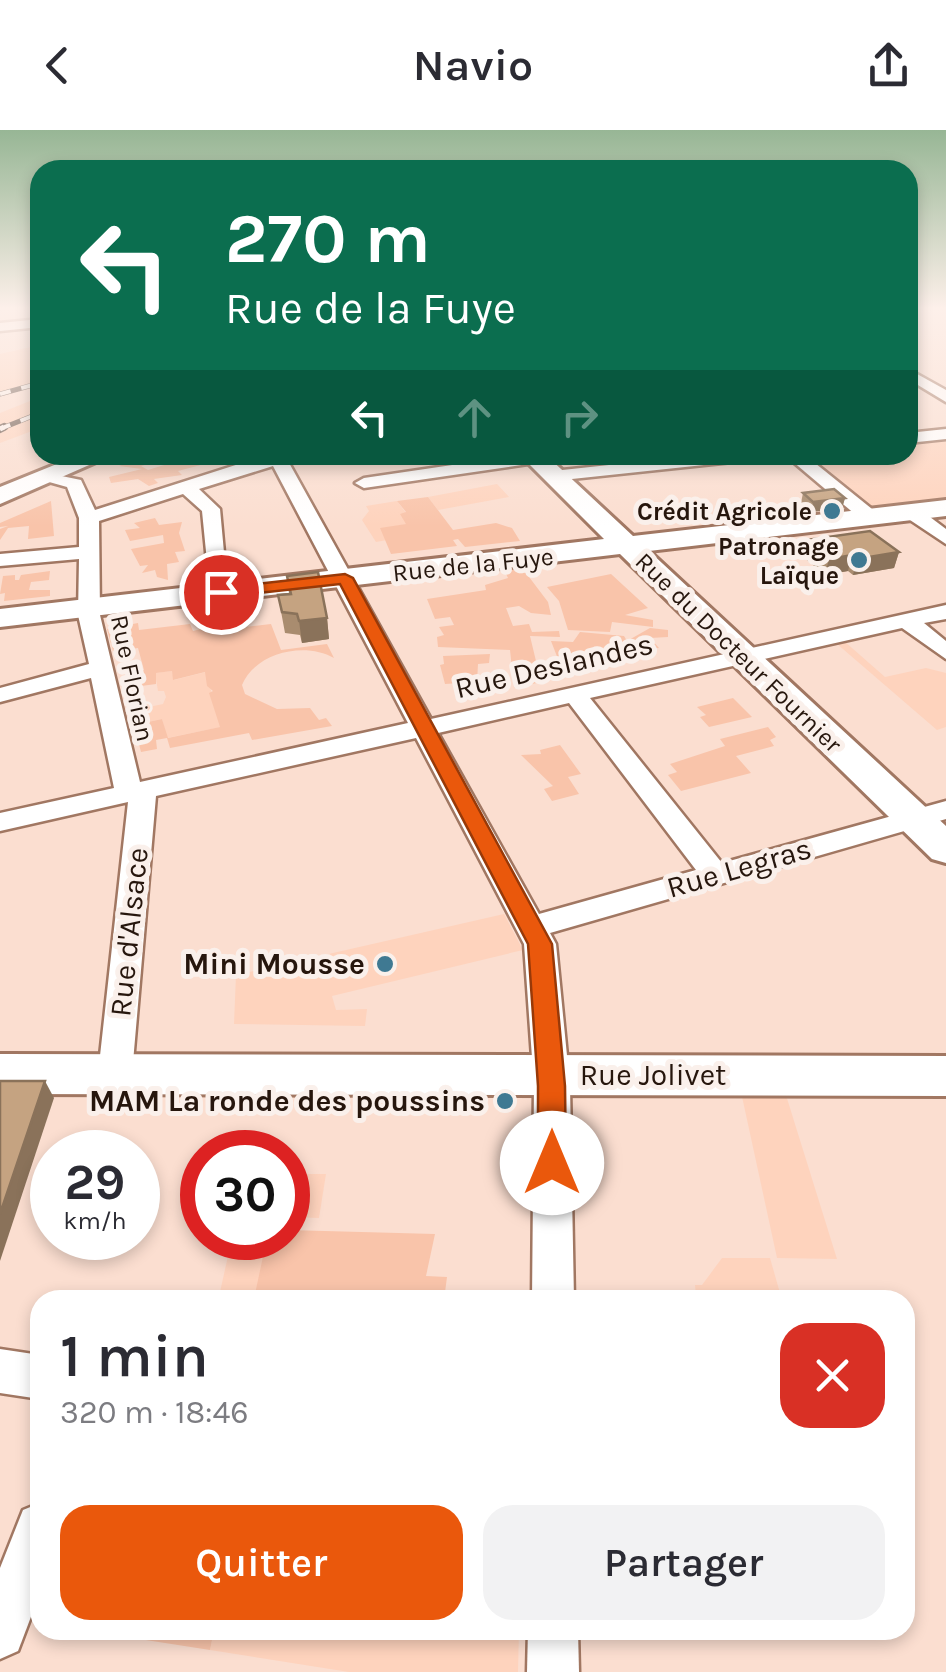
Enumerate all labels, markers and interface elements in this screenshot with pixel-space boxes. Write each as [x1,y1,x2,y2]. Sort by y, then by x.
icon: back [30,38,85,93]
icon: share [861,38,916,93]
text: Navio [413,39,533,91]
text: 270 m [225,198,431,280]
icon: left [60,200,190,330]
text: Rue de la Fuye [225,282,516,334]
icon: left [342,390,397,445]
icon: ahead [447,390,502,445]
icon: right [552,390,607,445]
place label: Crédit Agricole [637,497,812,526]
marker: Crédit Agricole [821,500,843,522]
place label: Patronage Laïque [718,532,839,591]
street label: Rue de la Fuye [391,542,555,587]
street label: Rue du Docteur Fournier [630,546,848,759]
marker: Patronage Laïque [848,549,870,571]
pin [179,550,264,635]
icon: arrive [194,565,249,620]
street label: Rue Florian [105,612,160,744]
street label: Rue Deslandes [452,626,656,706]
street label: Rue Legras [663,830,815,906]
street label: Rue d'Alsace [102,846,156,1018]
place label: Mini Mousse [183,946,365,982]
marker: Mini Mousse [374,953,396,975]
street label: Rue Jolivet [580,1057,726,1093]
place label: MAM La ronde des poussins [89,1083,485,1119]
marker: MAM La ronde des poussins [494,1090,516,1112]
position arrow [500,1111,604,1215]
speed limit sign: 30 [180,1130,310,1260]
text: 29 [65,1153,125,1212]
text: km/h [63,1206,127,1235]
text: 1 min [60,1321,209,1391]
button: close [780,1323,885,1428]
text: 320 m · 18:46 [60,1394,249,1431]
button: Quitter [60,1505,463,1620]
button: Partager [483,1505,885,1620]

